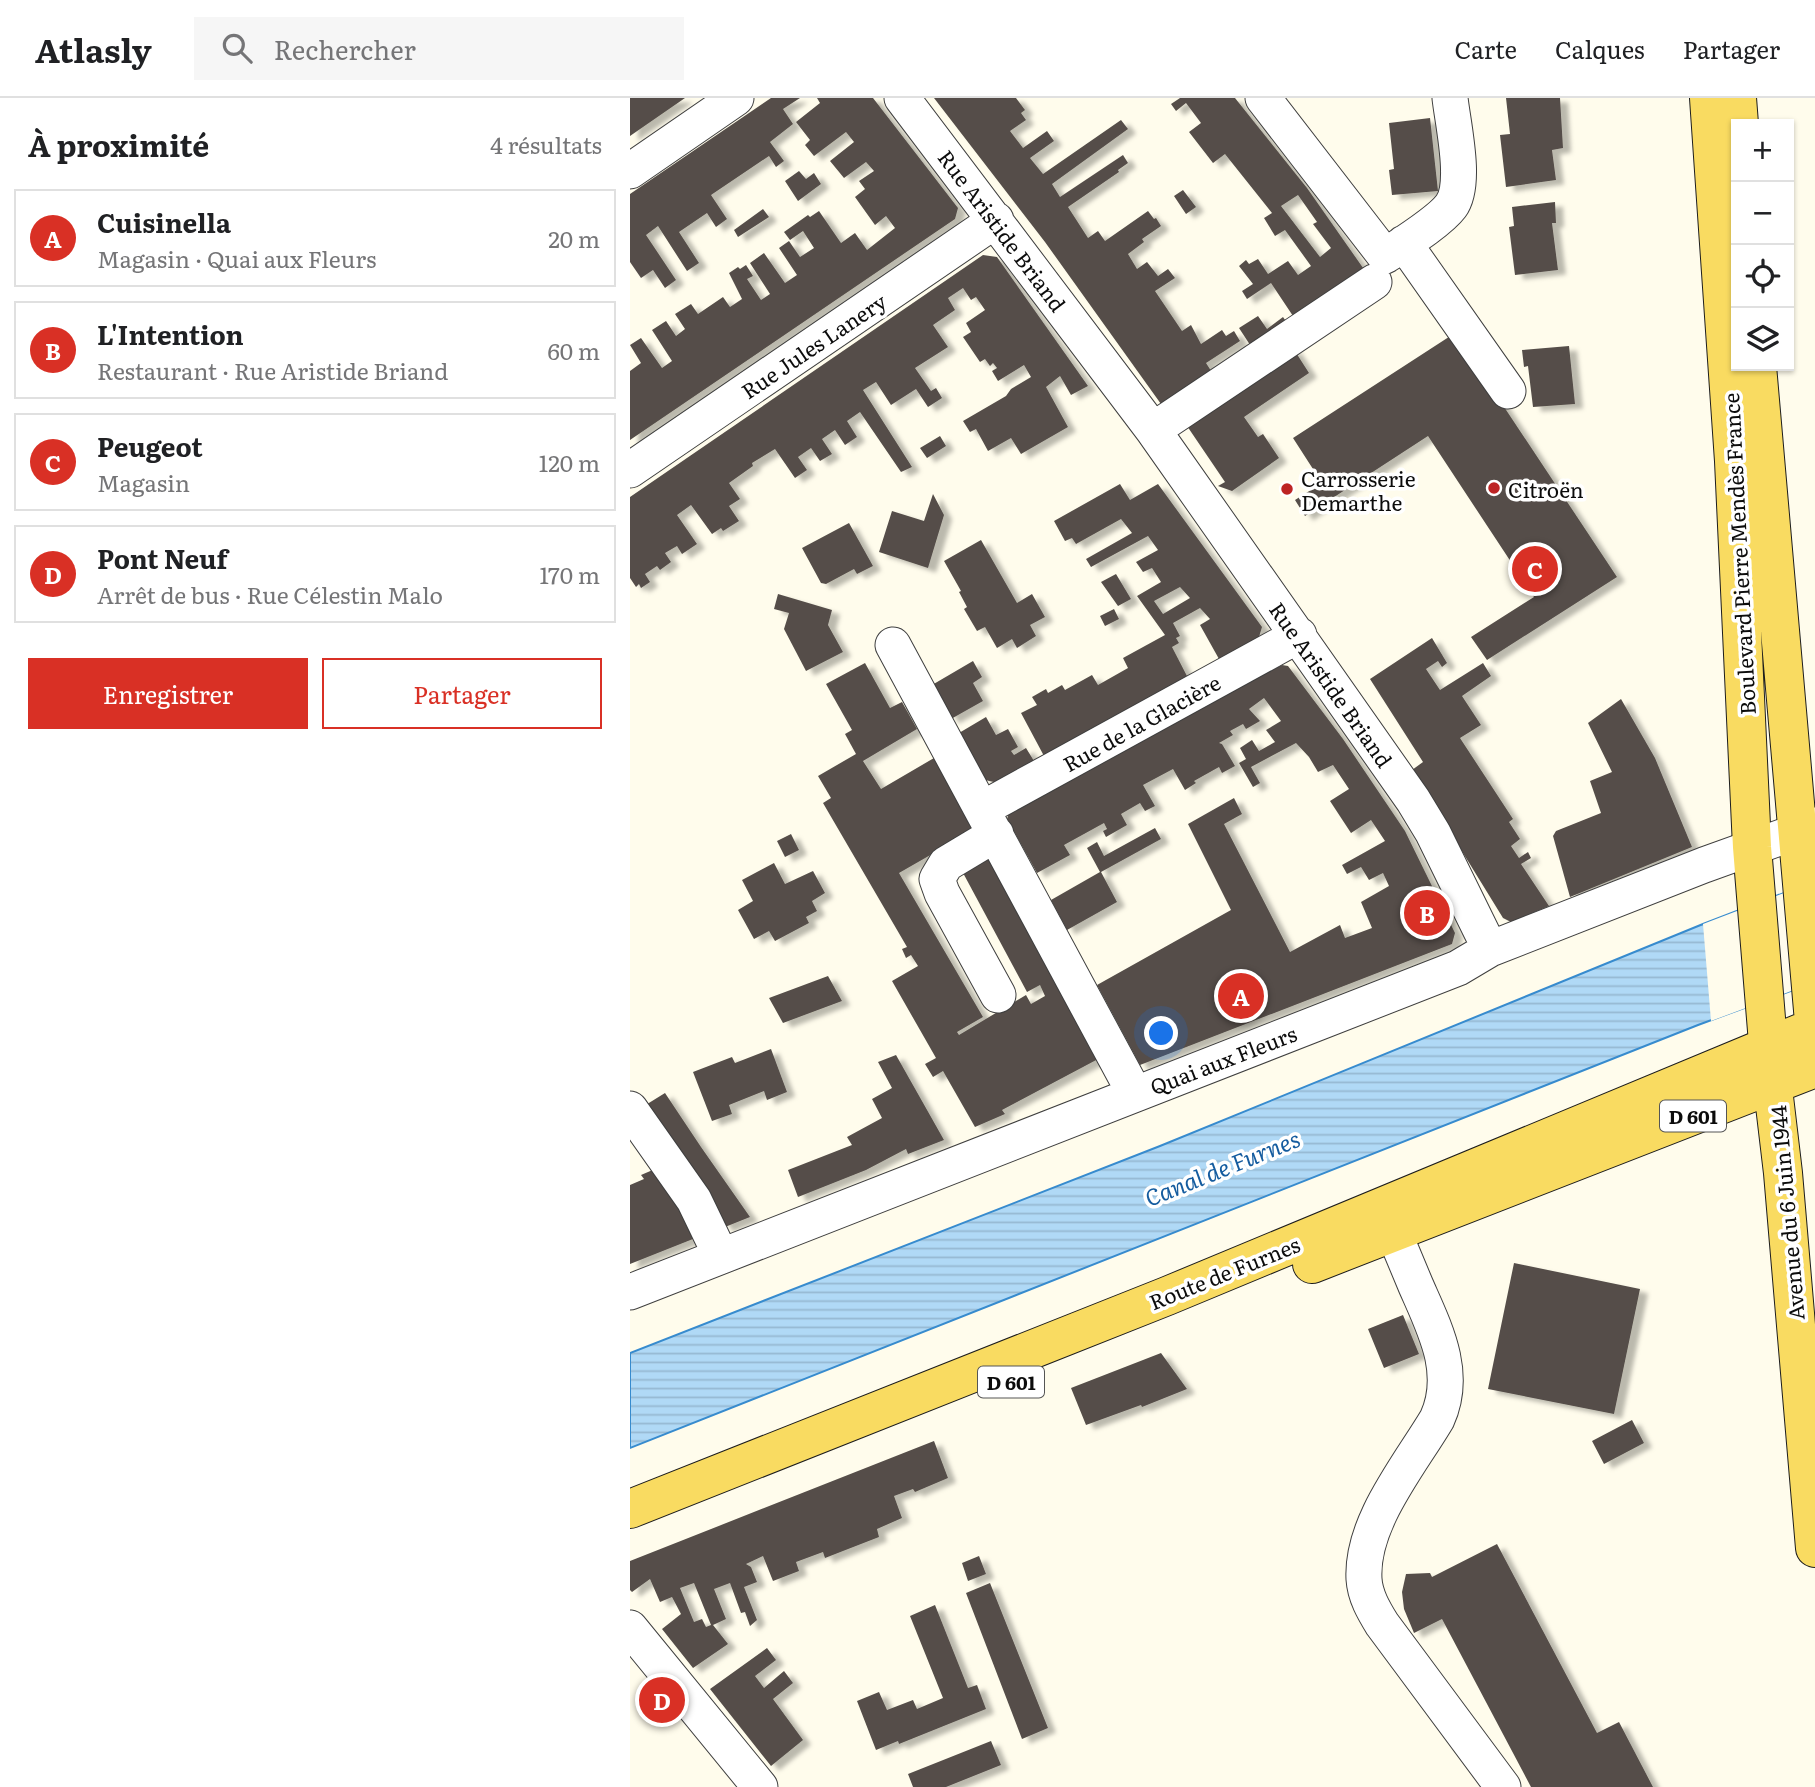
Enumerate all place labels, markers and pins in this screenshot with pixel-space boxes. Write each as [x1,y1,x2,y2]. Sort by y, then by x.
place label: Carrosserie Demarthe [1301,462,1416,517]
place label: Citroën [1508,473,1584,504]
marker: Citroën [1486,480,1502,496]
marker: Carrosserie Demarthe [1279,481,1295,497]
pin: C [1512,543,1558,595]
pin: B [1404,887,1450,939]
pin: A [1218,970,1264,1022]
pin: D [639,1674,685,1726]

